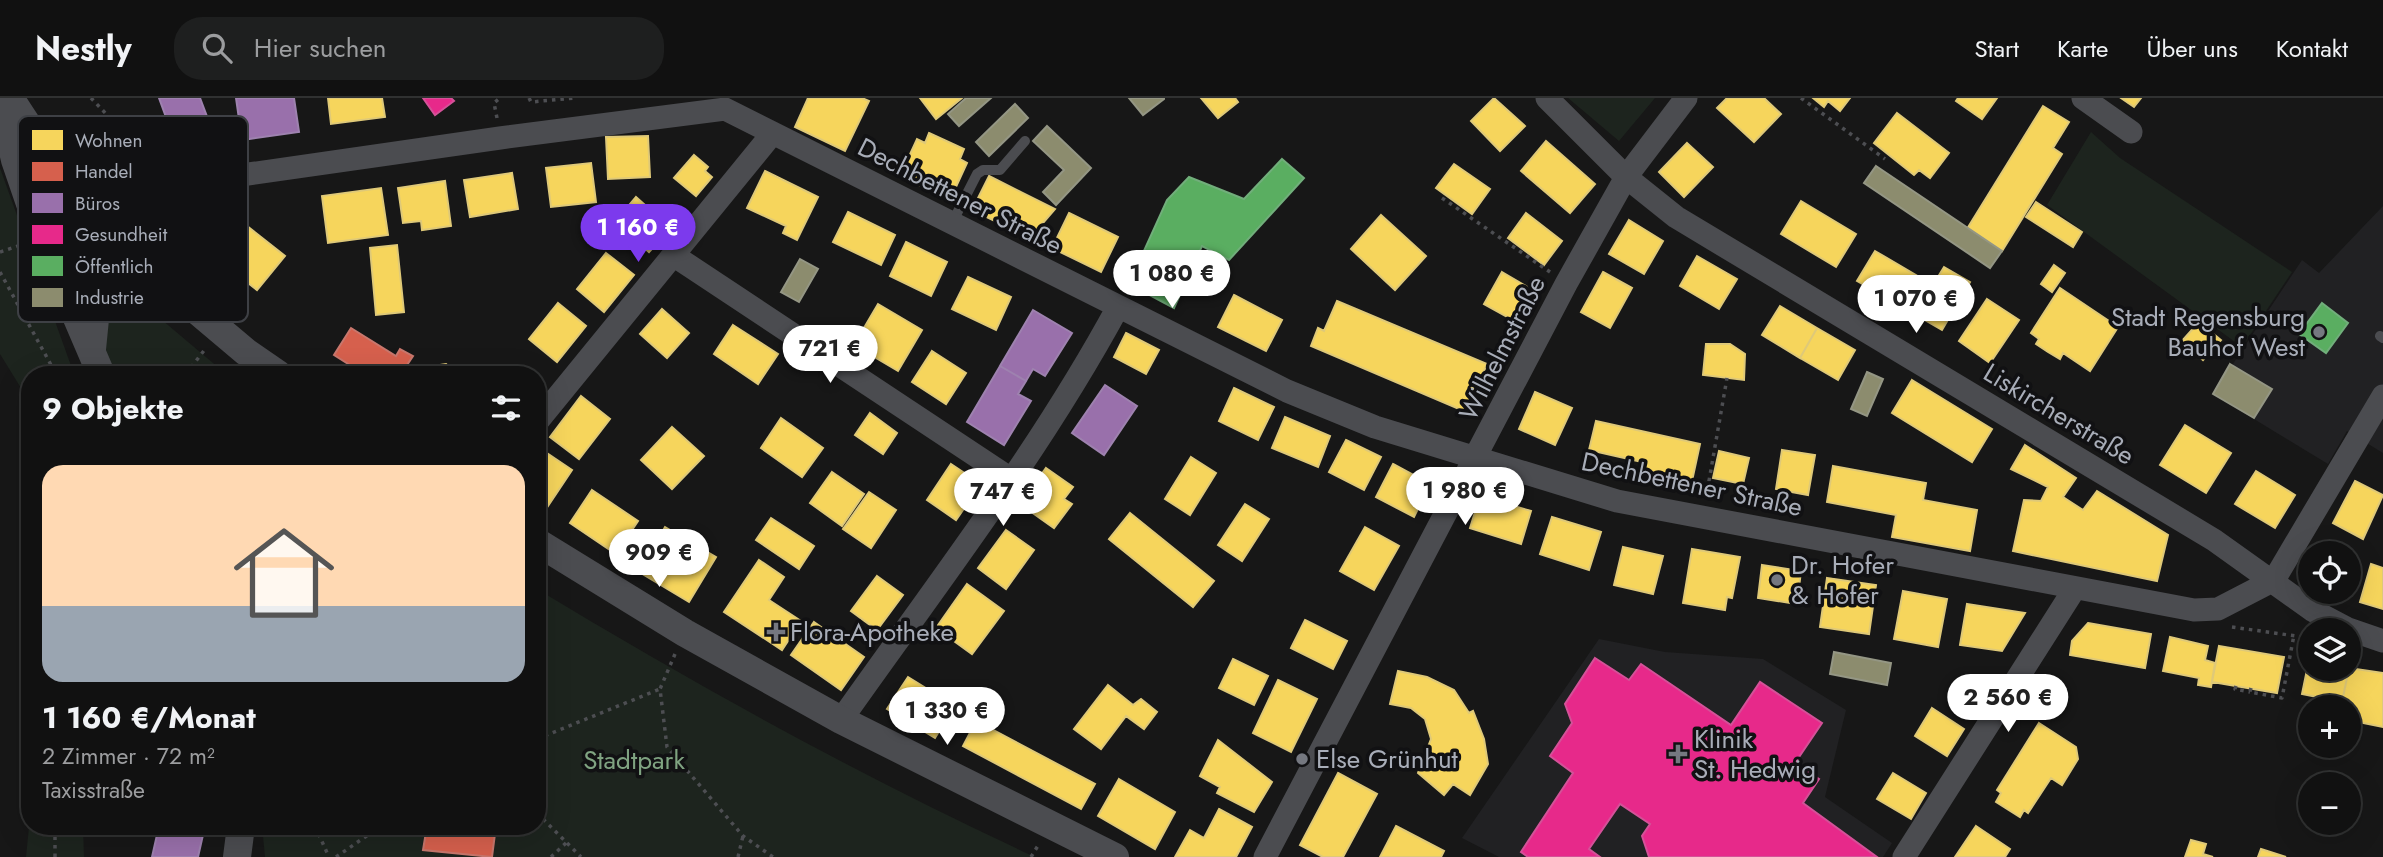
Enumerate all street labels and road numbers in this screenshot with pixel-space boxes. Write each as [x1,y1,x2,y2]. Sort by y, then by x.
street label: Dechbettener Straße [851,128,1069,264]
street label: Wilhelmstraße [1449,269,1555,427]
street label: Liskircherstraße [1976,354,2142,474]
street label: Dechbettener Straße [1578,442,1806,526]

